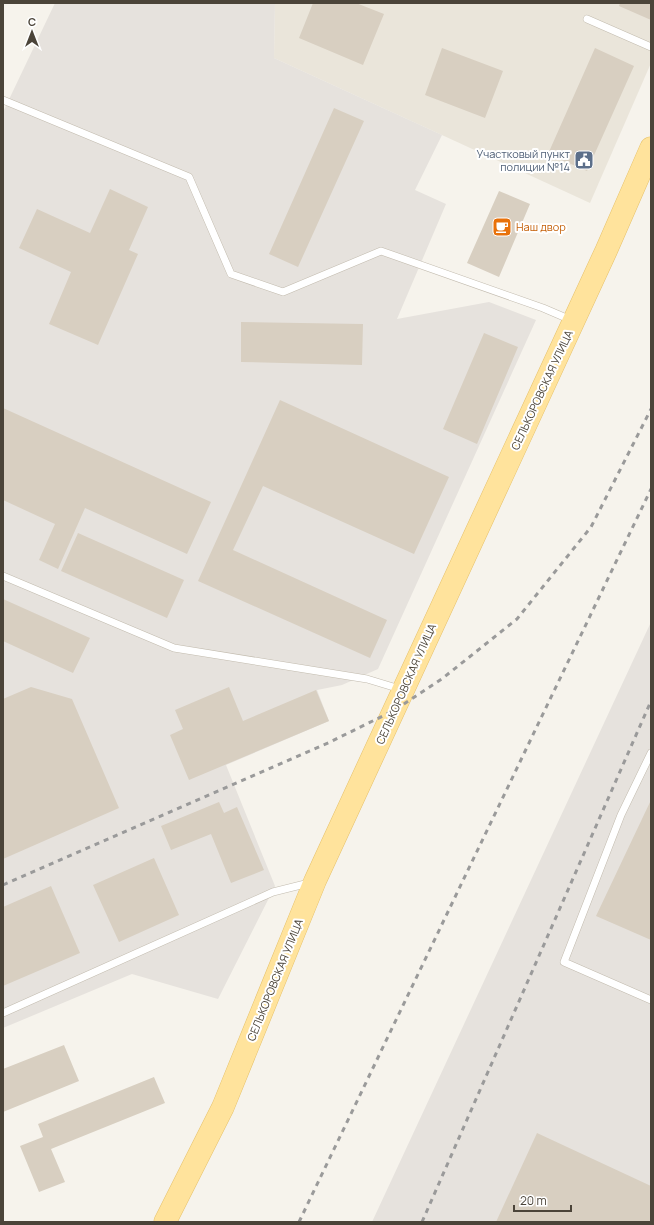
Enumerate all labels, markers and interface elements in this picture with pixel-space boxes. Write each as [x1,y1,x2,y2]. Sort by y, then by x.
north arrow [12,12,52,52]
text: С [28,14,36,29]
place label: Участковый пункт полиции №14 [477,146,570,174]
public building icon: Участковый пункт полиции №14 [573,149,595,171]
cafe icon: Наш двор [491,216,513,238]
place label: Наш двор [516,219,566,234]
street label: СЕЛЬКОРОВСКАЯ УЛИЦА [507,327,576,452]
street label: СЕЛЬКОРОВСКАЯ УЛИЦА [372,621,439,747]
street label: СЕЛЬКОРОВСКАЯ УЛИЦА [243,916,306,1043]
scale bar [514,1187,571,1213]
text: 20 m [520,1192,547,1209]

